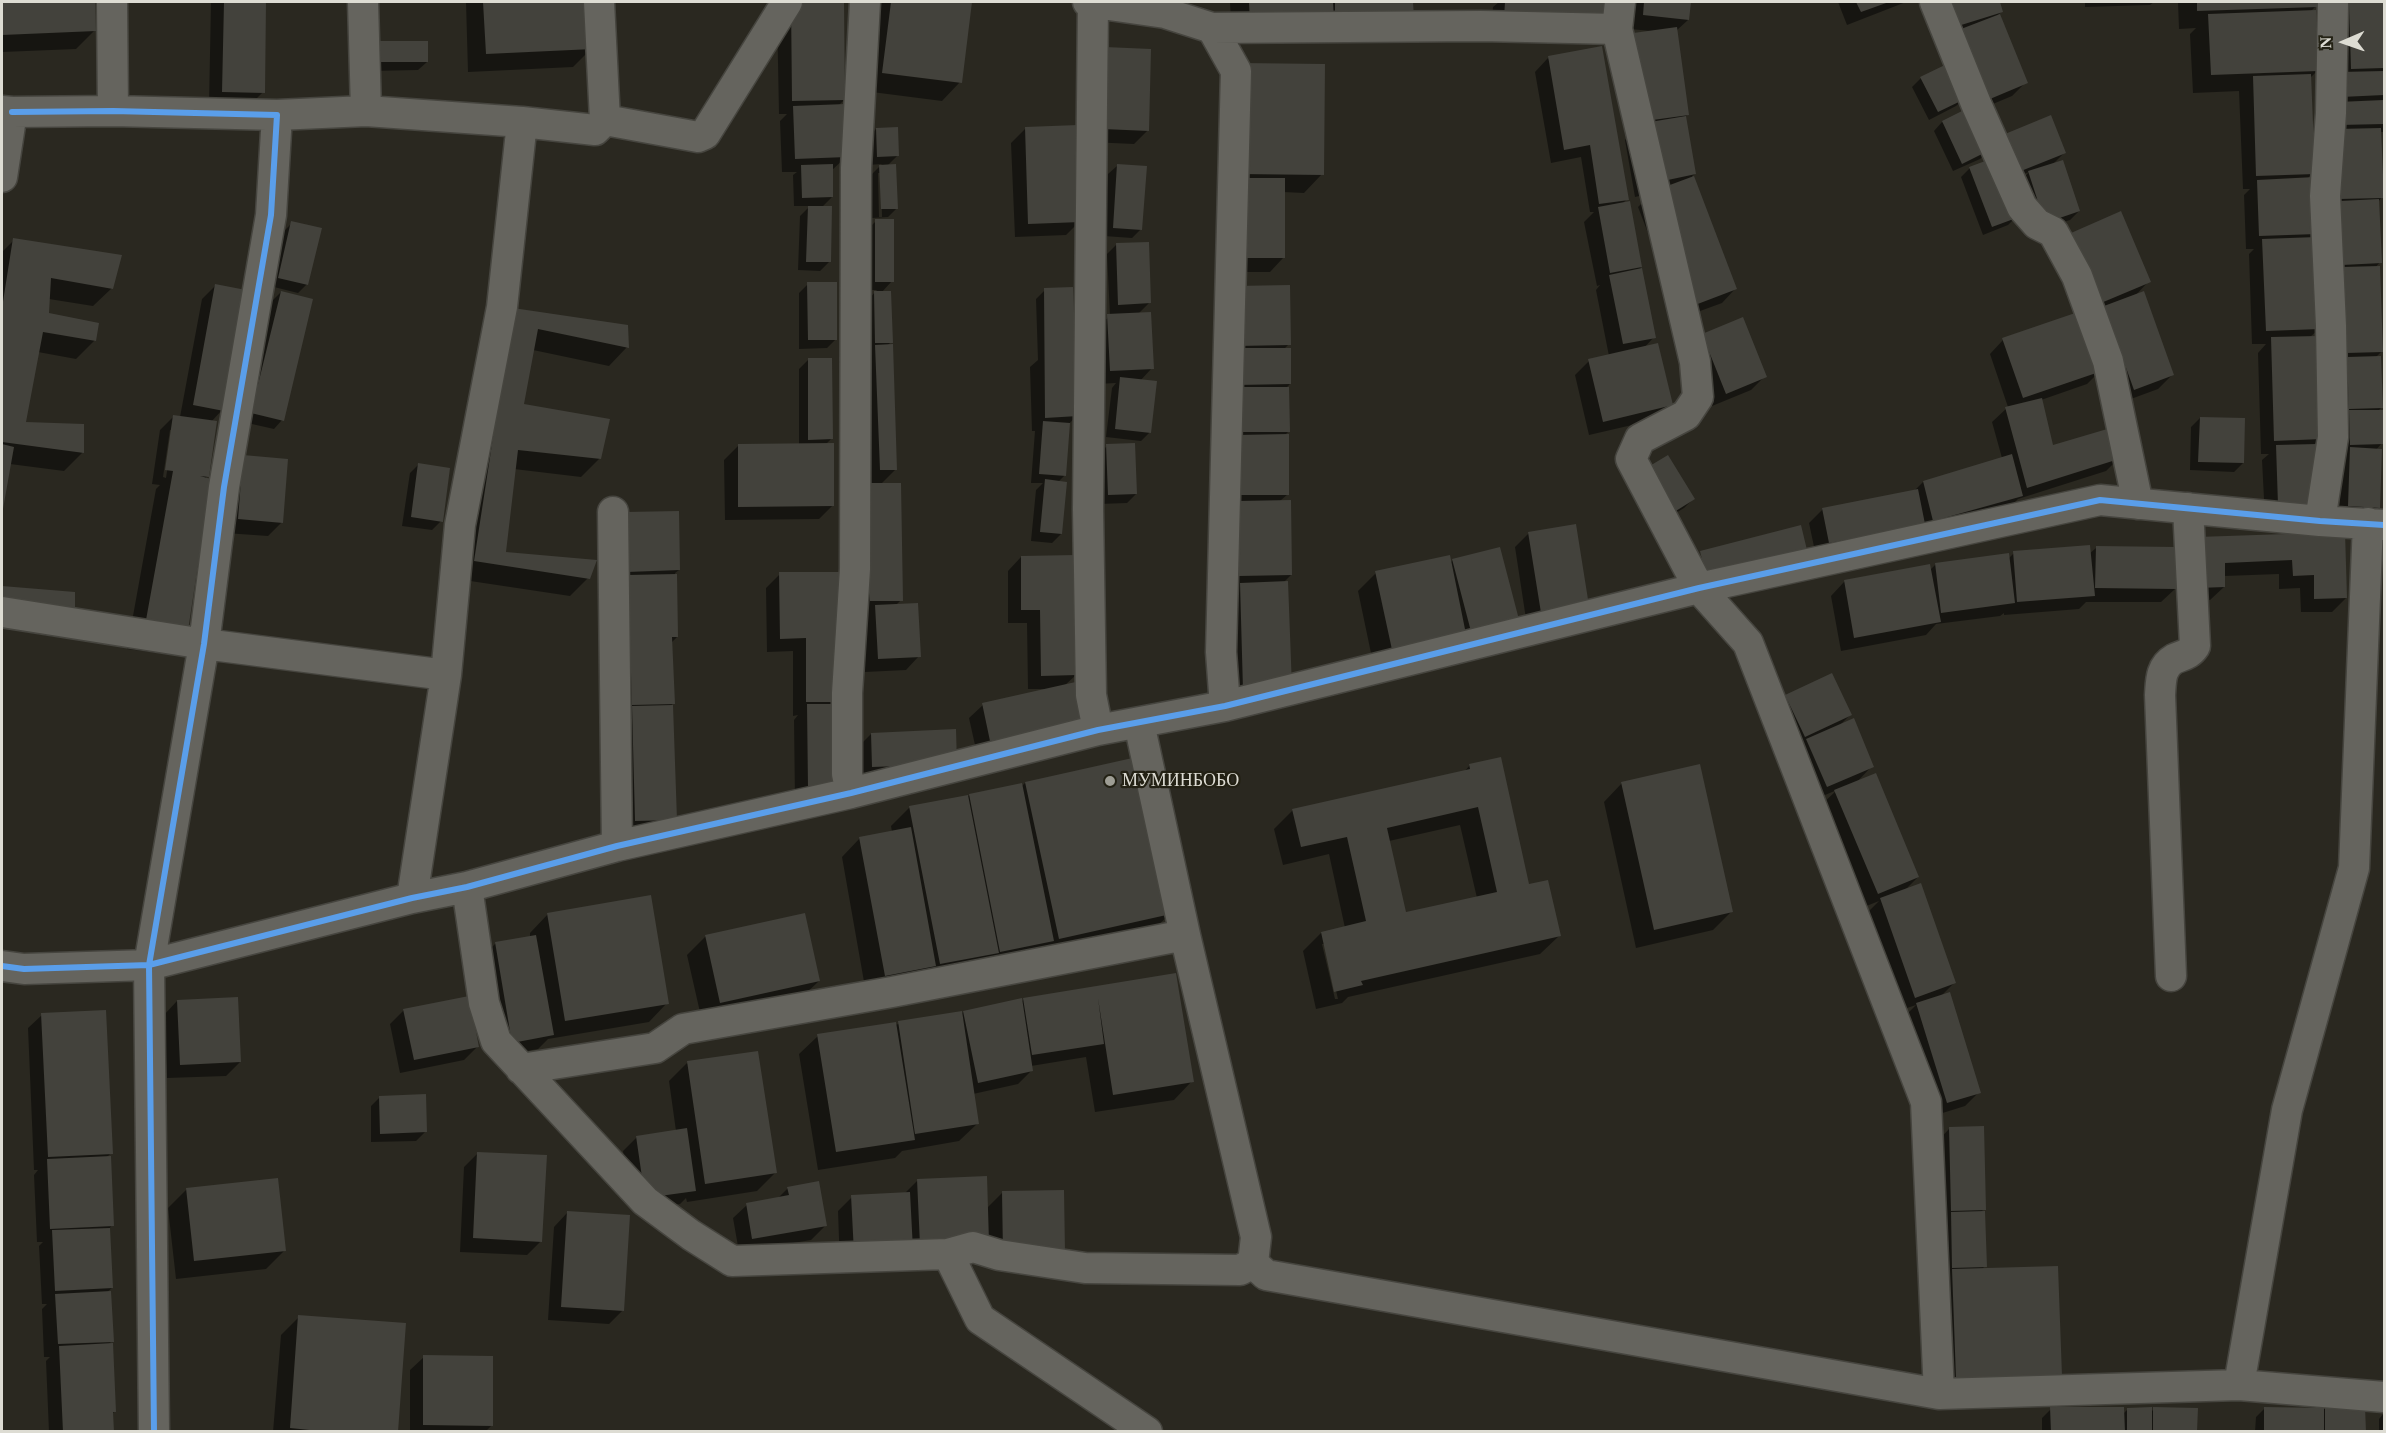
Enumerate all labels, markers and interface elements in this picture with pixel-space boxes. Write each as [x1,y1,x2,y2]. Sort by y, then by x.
north arrow [2314,12,2374,72]
text: N [2317,37,2334,49]
place label: МУМИНБОБО [1122,770,1239,792]
marker: МУМИНБОБО [1103,774,1117,788]

